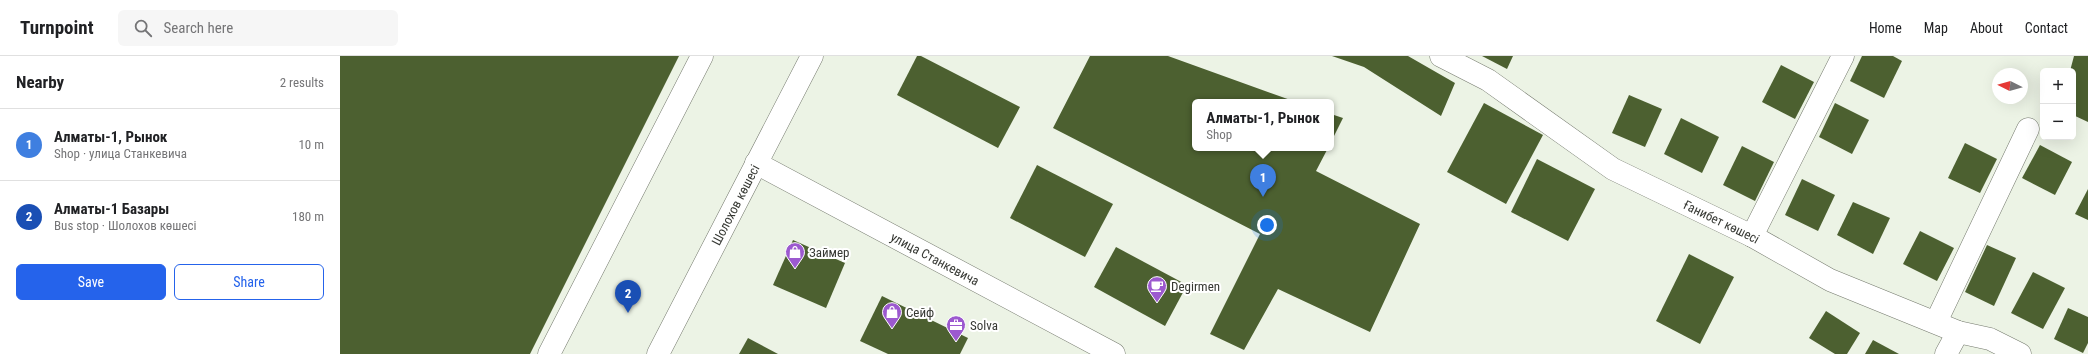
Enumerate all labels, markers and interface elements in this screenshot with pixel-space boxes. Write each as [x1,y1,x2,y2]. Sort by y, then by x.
search box [118,10,398,46]
text: Turnpoint [20,16,94,39]
icon: search [132,17,154,39]
text: Search here [164,19,233,37]
text: Home [1869,20,1902,36]
text: Map [1924,20,1948,36]
text: About [1970,20,2003,36]
text: Contact [2025,20,2068,36]
north arrow [1992,68,2028,104]
map controls [2040,68,2076,140]
button: + [2040,68,2076,104]
text: Nearby [16,72,64,92]
text: 2 results [280,75,324,90]
popup [1192,99,1334,151]
button: − [2040,104,2076,140]
text: Алматы-1, Рынок [1206,109,1320,127]
text: Shop [1206,127,1232,142]
text: Алматы-1, Рынок [54,128,167,146]
text: 1 [26,137,32,152]
text: 10 m [298,137,324,152]
text: Shop · улица Станкевича [54,146,187,161]
street label: Шолохов көшесі [709,162,763,248]
pin: 1 [1250,164,1276,197]
street label: Ғанибет көшесі [1681,197,1762,247]
text: Алматы-1 Базары [54,200,169,218]
text: 2 [26,209,32,224]
text: 180 m [292,209,324,224]
your location [1257,215,1277,235]
text: Bus stop · Шолохов көшесі [54,218,197,233]
street label: улица Станкевича [888,229,982,289]
shop icon: Займер [784,241,806,269]
place label: Займер [809,245,849,260]
button: Save [16,264,166,300]
button: Share [174,264,324,300]
cafe icon: Degirmen [1146,275,1168,303]
place label: Degirmen [1171,279,1220,294]
pin: 2 [615,280,641,313]
shop icon: Сейф [881,301,903,329]
place label: Сейф [906,305,934,320]
office icon: Solva [945,314,967,342]
place label: Solva [970,318,998,333]

